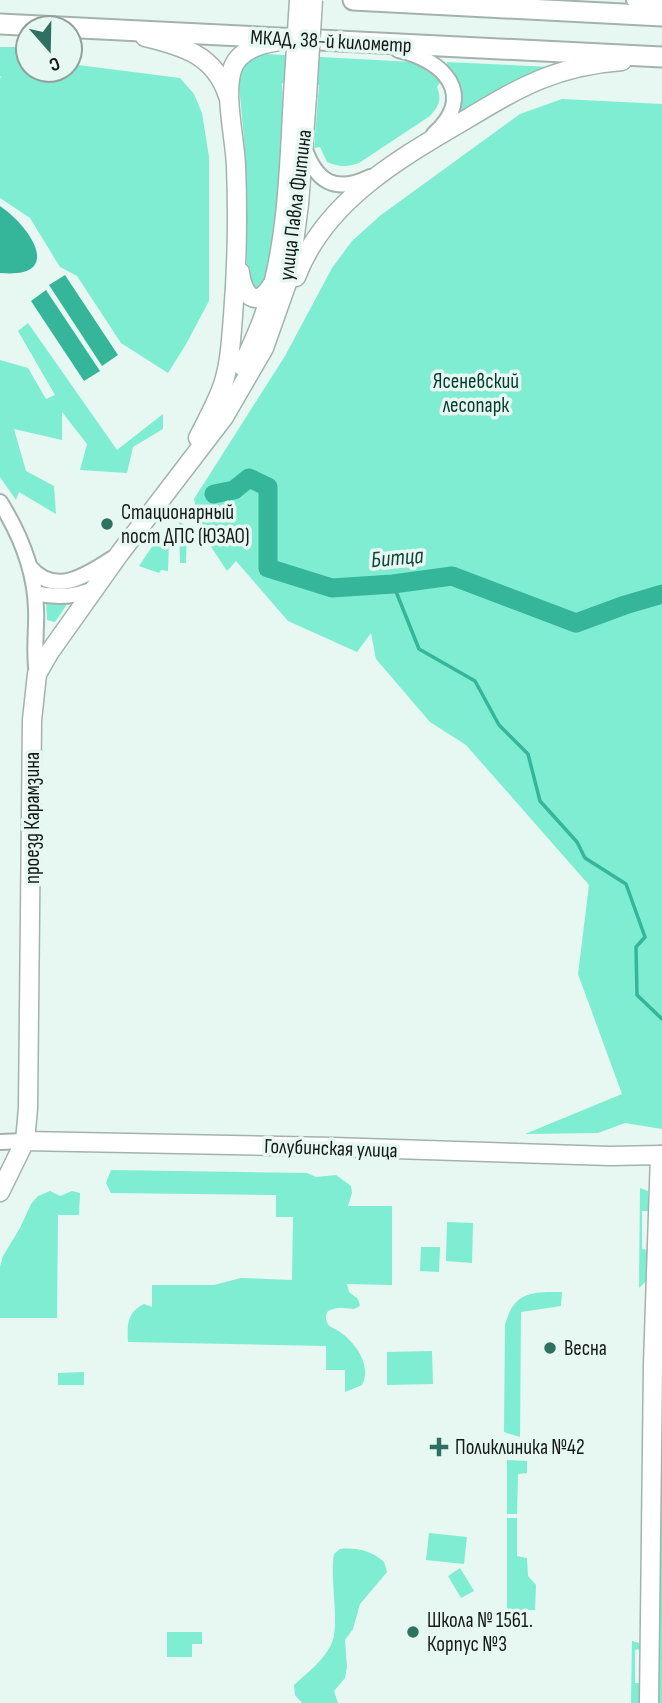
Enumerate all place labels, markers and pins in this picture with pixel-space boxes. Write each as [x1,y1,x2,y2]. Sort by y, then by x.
place label: Стационарный пост ДПС (ЮЗАО) [121,500,249,549]
marker: Стационарный пост ДПС (ЮЗАО) [99,516,115,532]
place label: Весна [564,1336,607,1361]
marker: Весна [542,1340,558,1356]
place label: Поликлиника №42 [455,1435,585,1460]
marker: Поликлиника №42 [429,1437,449,1457]
place label: Школа № 1561. Корпус №3 [427,1608,533,1657]
marker: Школа № 1561. Корпус №3 [405,1624,421,1640]

